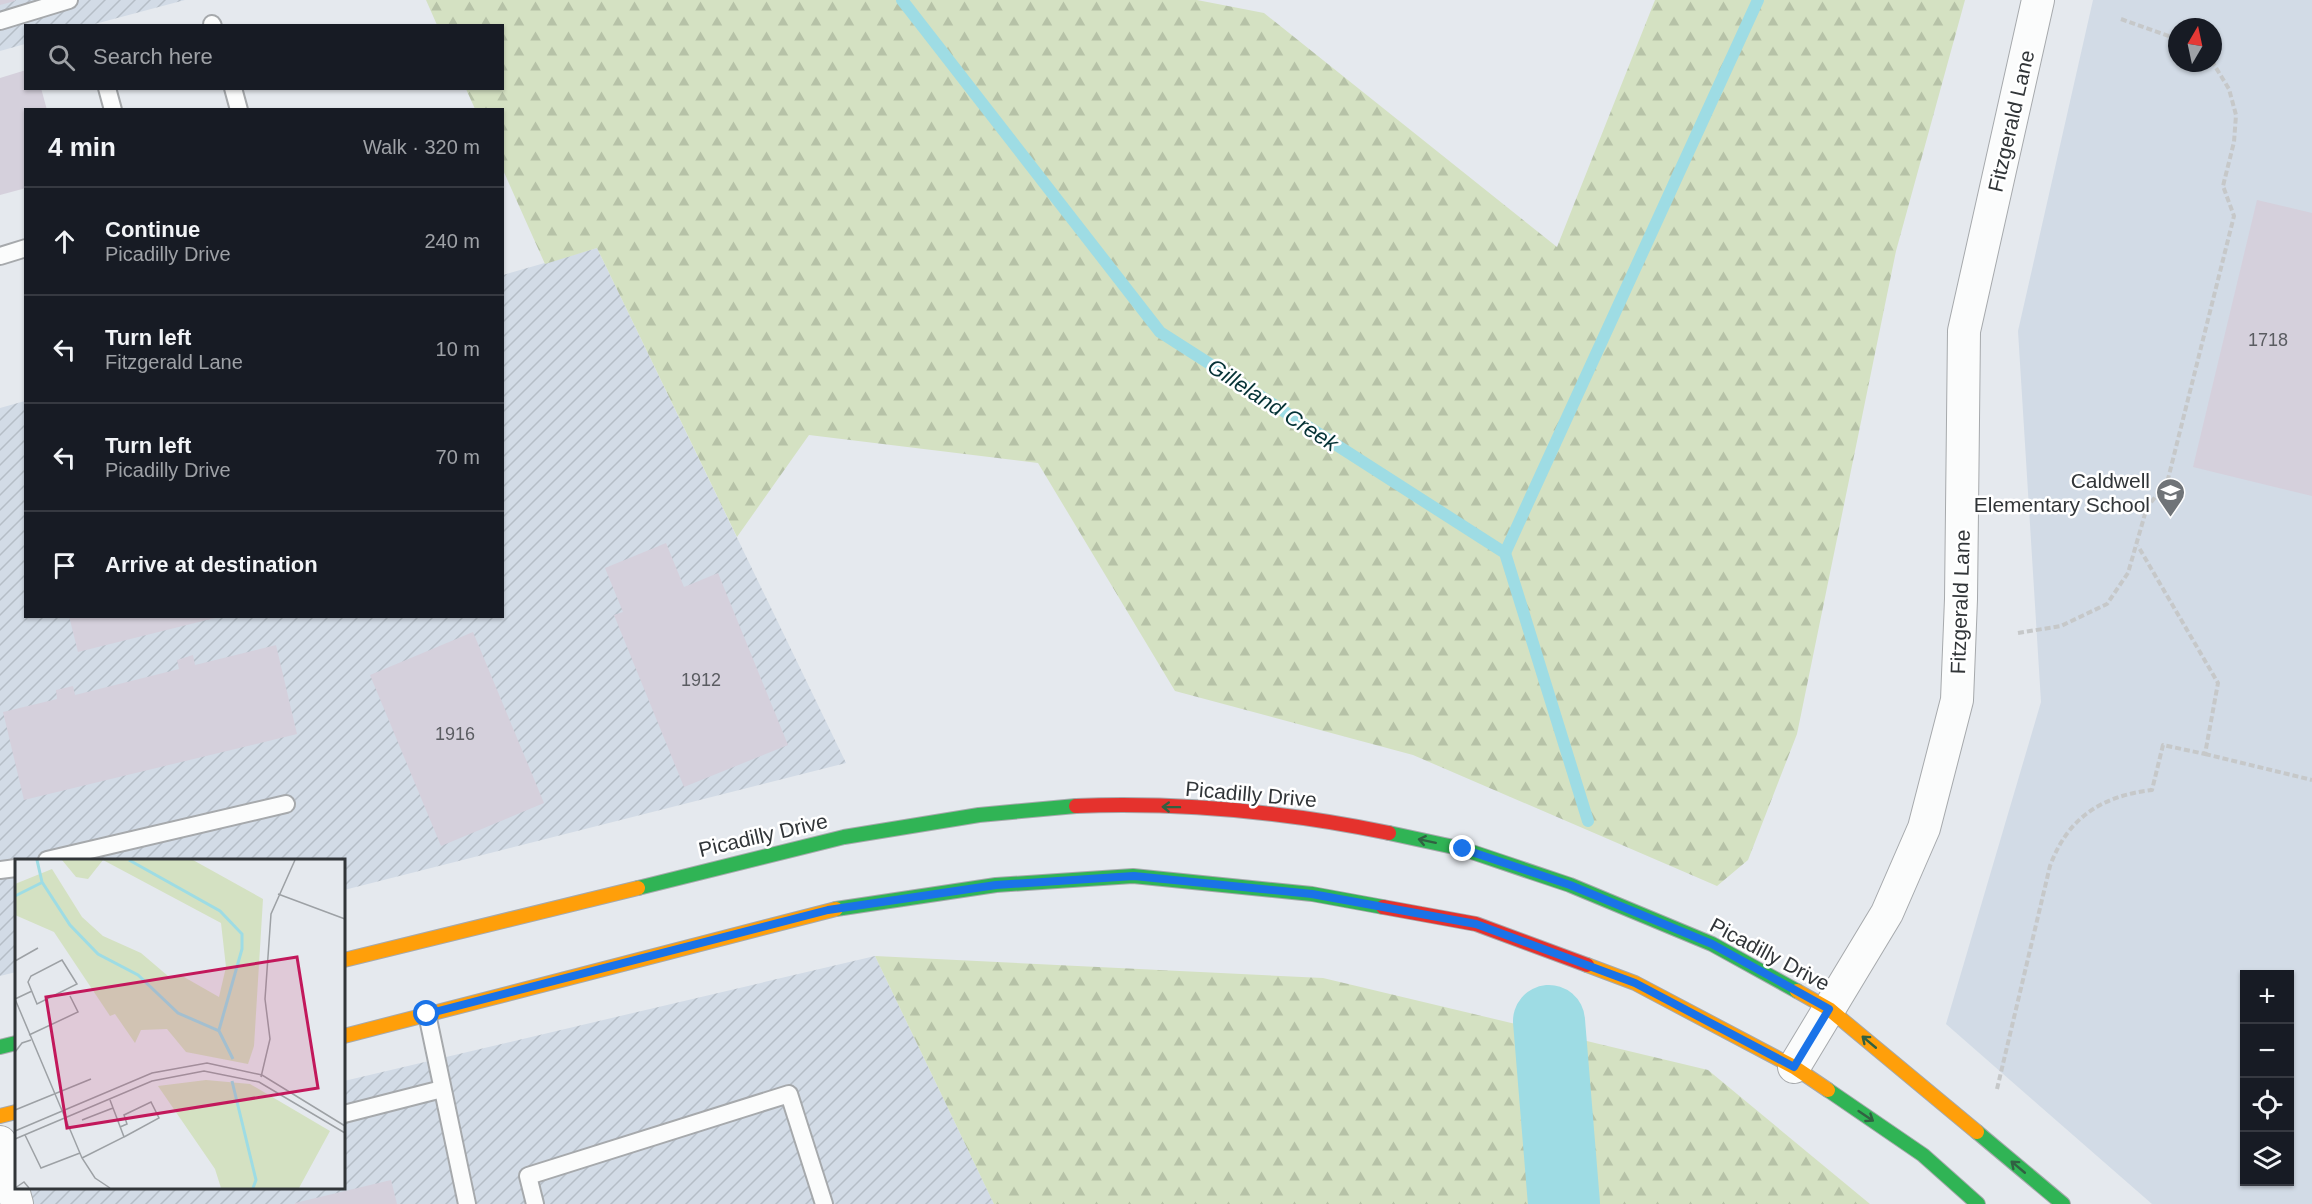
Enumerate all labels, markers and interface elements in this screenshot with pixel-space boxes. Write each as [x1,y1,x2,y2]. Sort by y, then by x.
north arrow [2168,18,2222,72]
search box [24,24,504,90]
icon: search [45,41,78,74]
text: Search here [93,44,213,69]
street label: Fitzgerald Lane [1984,48,2038,194]
text: 4 min [48,132,116,162]
text: Walk · 320 m [363,136,480,158]
text: Continue [105,217,200,242]
icon: ahead [48,225,81,258]
text: 240 m [424,230,480,252]
text: Picadilly Drive [105,243,231,265]
text: Turn left [105,325,191,350]
house number: 1718 [2248,330,2288,350]
icon: left [48,333,81,366]
text: 10 m [436,338,480,360]
text: Fitzgerald Lane [105,351,243,373]
water label: Gilleland Creek [1203,354,1344,457]
text: Turn left [105,433,191,458]
icon: left [48,441,81,474]
text: 70 m [436,446,480,468]
text: Picadilly Drive [105,459,231,481]
place label: Caldwell Elementary School [1974,469,2150,516]
school or university icon: Caldwell Elementary School [2155,476,2187,518]
street label: Fitzgerald Lane [1946,529,1974,675]
icon: arrive [48,549,81,582]
text: Arrive at destination [105,552,318,577]
house number: 1912 [681,670,721,690]
house number: 1916 [435,724,475,744]
street label: Picadilly Drive [1184,777,1318,811]
one-way arrow [1162,802,1182,813]
street label: Picadilly Drive [696,809,830,861]
one-way arrow [1417,835,1437,846]
route end [1449,835,1475,861]
inset map [15,859,345,1189]
street label: Picadilly Drive [1706,913,1834,995]
map controls [2240,970,2294,1186]
button: + [2240,970,2294,1024]
route start [413,1000,439,1026]
button: − [2240,1024,2294,1078]
one-way arrow [1861,1035,1877,1048]
button: locate [2240,1078,2294,1132]
one-way arrow [1858,1110,1874,1122]
button: layers [2240,1132,2294,1186]
one-way arrow [2010,1160,2026,1173]

